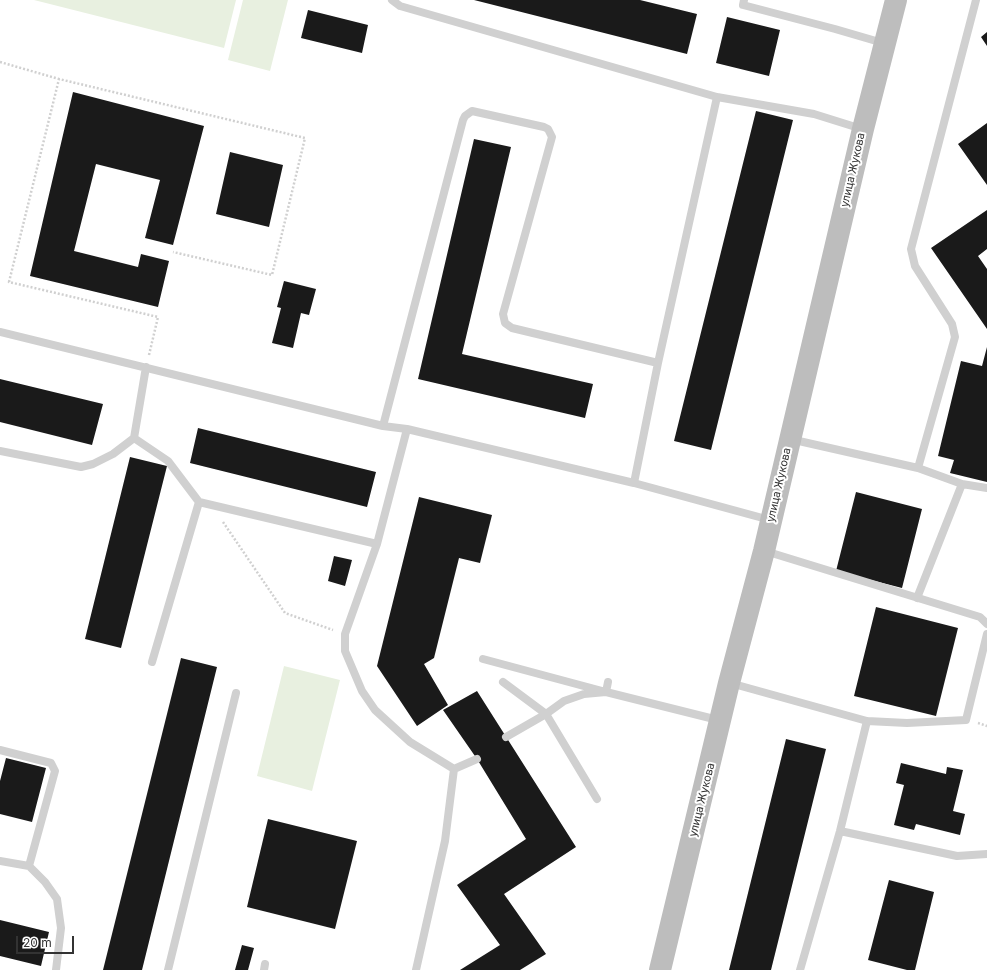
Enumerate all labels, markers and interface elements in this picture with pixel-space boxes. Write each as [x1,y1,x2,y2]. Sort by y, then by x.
street label: улица Жукова [838,132,868,208]
street label: улица Жукова [764,447,794,523]
street label: улица Жукова [686,762,718,838]
scale bar [18,928,76,954]
text: 20 m [23,935,52,950]

